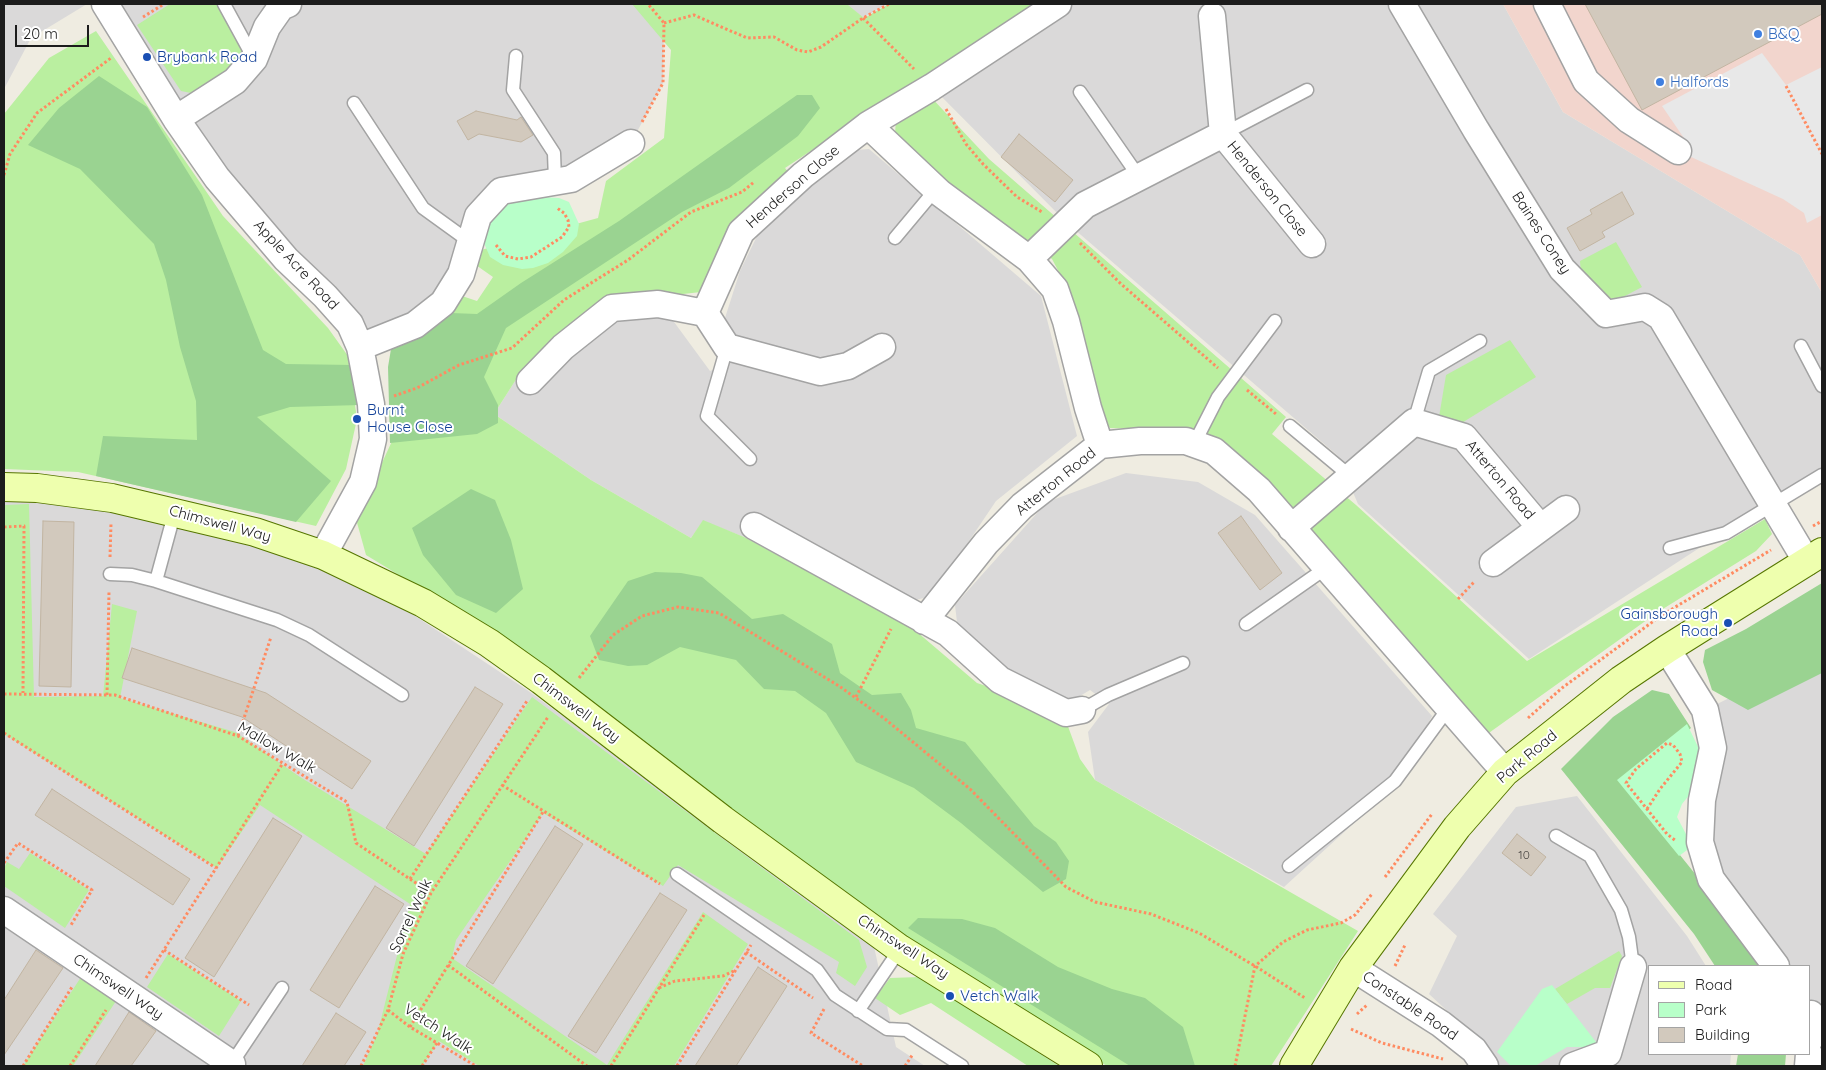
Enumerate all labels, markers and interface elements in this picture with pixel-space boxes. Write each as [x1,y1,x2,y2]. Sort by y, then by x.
scale bar [18,15,91,47]
text: 20 m [23,24,58,43]
place label: B&Q [1768,25,1800,43]
marker: B&Q [1752,28,1764,40]
place label: Brybank Road [157,48,257,66]
marker: Brybank Road [141,51,153,63]
place label: Halfords [1670,73,1729,91]
marker: Halfords [1654,76,1666,88]
street label: Henderson Close [1223,138,1311,240]
street label: Henderson Close [743,142,843,232]
street label: Baines Coney [1508,188,1574,278]
street label: Apple Acre Road [250,216,342,314]
place label: Burnt House Close [367,401,453,436]
marker: Burnt House Close [351,413,363,425]
street label: Atterton Road [1462,437,1538,523]
street label: Atterton Road [1012,444,1100,520]
street label: Chimswell Way [167,502,273,546]
place label: Gainsborough Road [1620,605,1718,640]
marker: Gainsborough Road [1722,617,1734,629]
street label: Chimswell Way [529,669,623,747]
street label: Mallow Walk [235,718,319,778]
street label: Park Road [1493,727,1561,787]
house number: 10 [1518,848,1530,862]
street label: Sorrel Walk [386,876,436,956]
street label: Chimswell Way [854,911,952,983]
street label: Chimswell Way [69,950,167,1024]
legend [1648,965,1811,1055]
street label: Constable Road [1359,968,1461,1044]
text: Road [1695,975,1732,994]
place label: Vetch Walk [960,987,1038,1005]
marker: Vetch Walk [944,990,956,1002]
street label: Vetch Walk [400,1000,476,1058]
text: Park [1695,1000,1727,1019]
text: Building [1695,1025,1750,1044]

